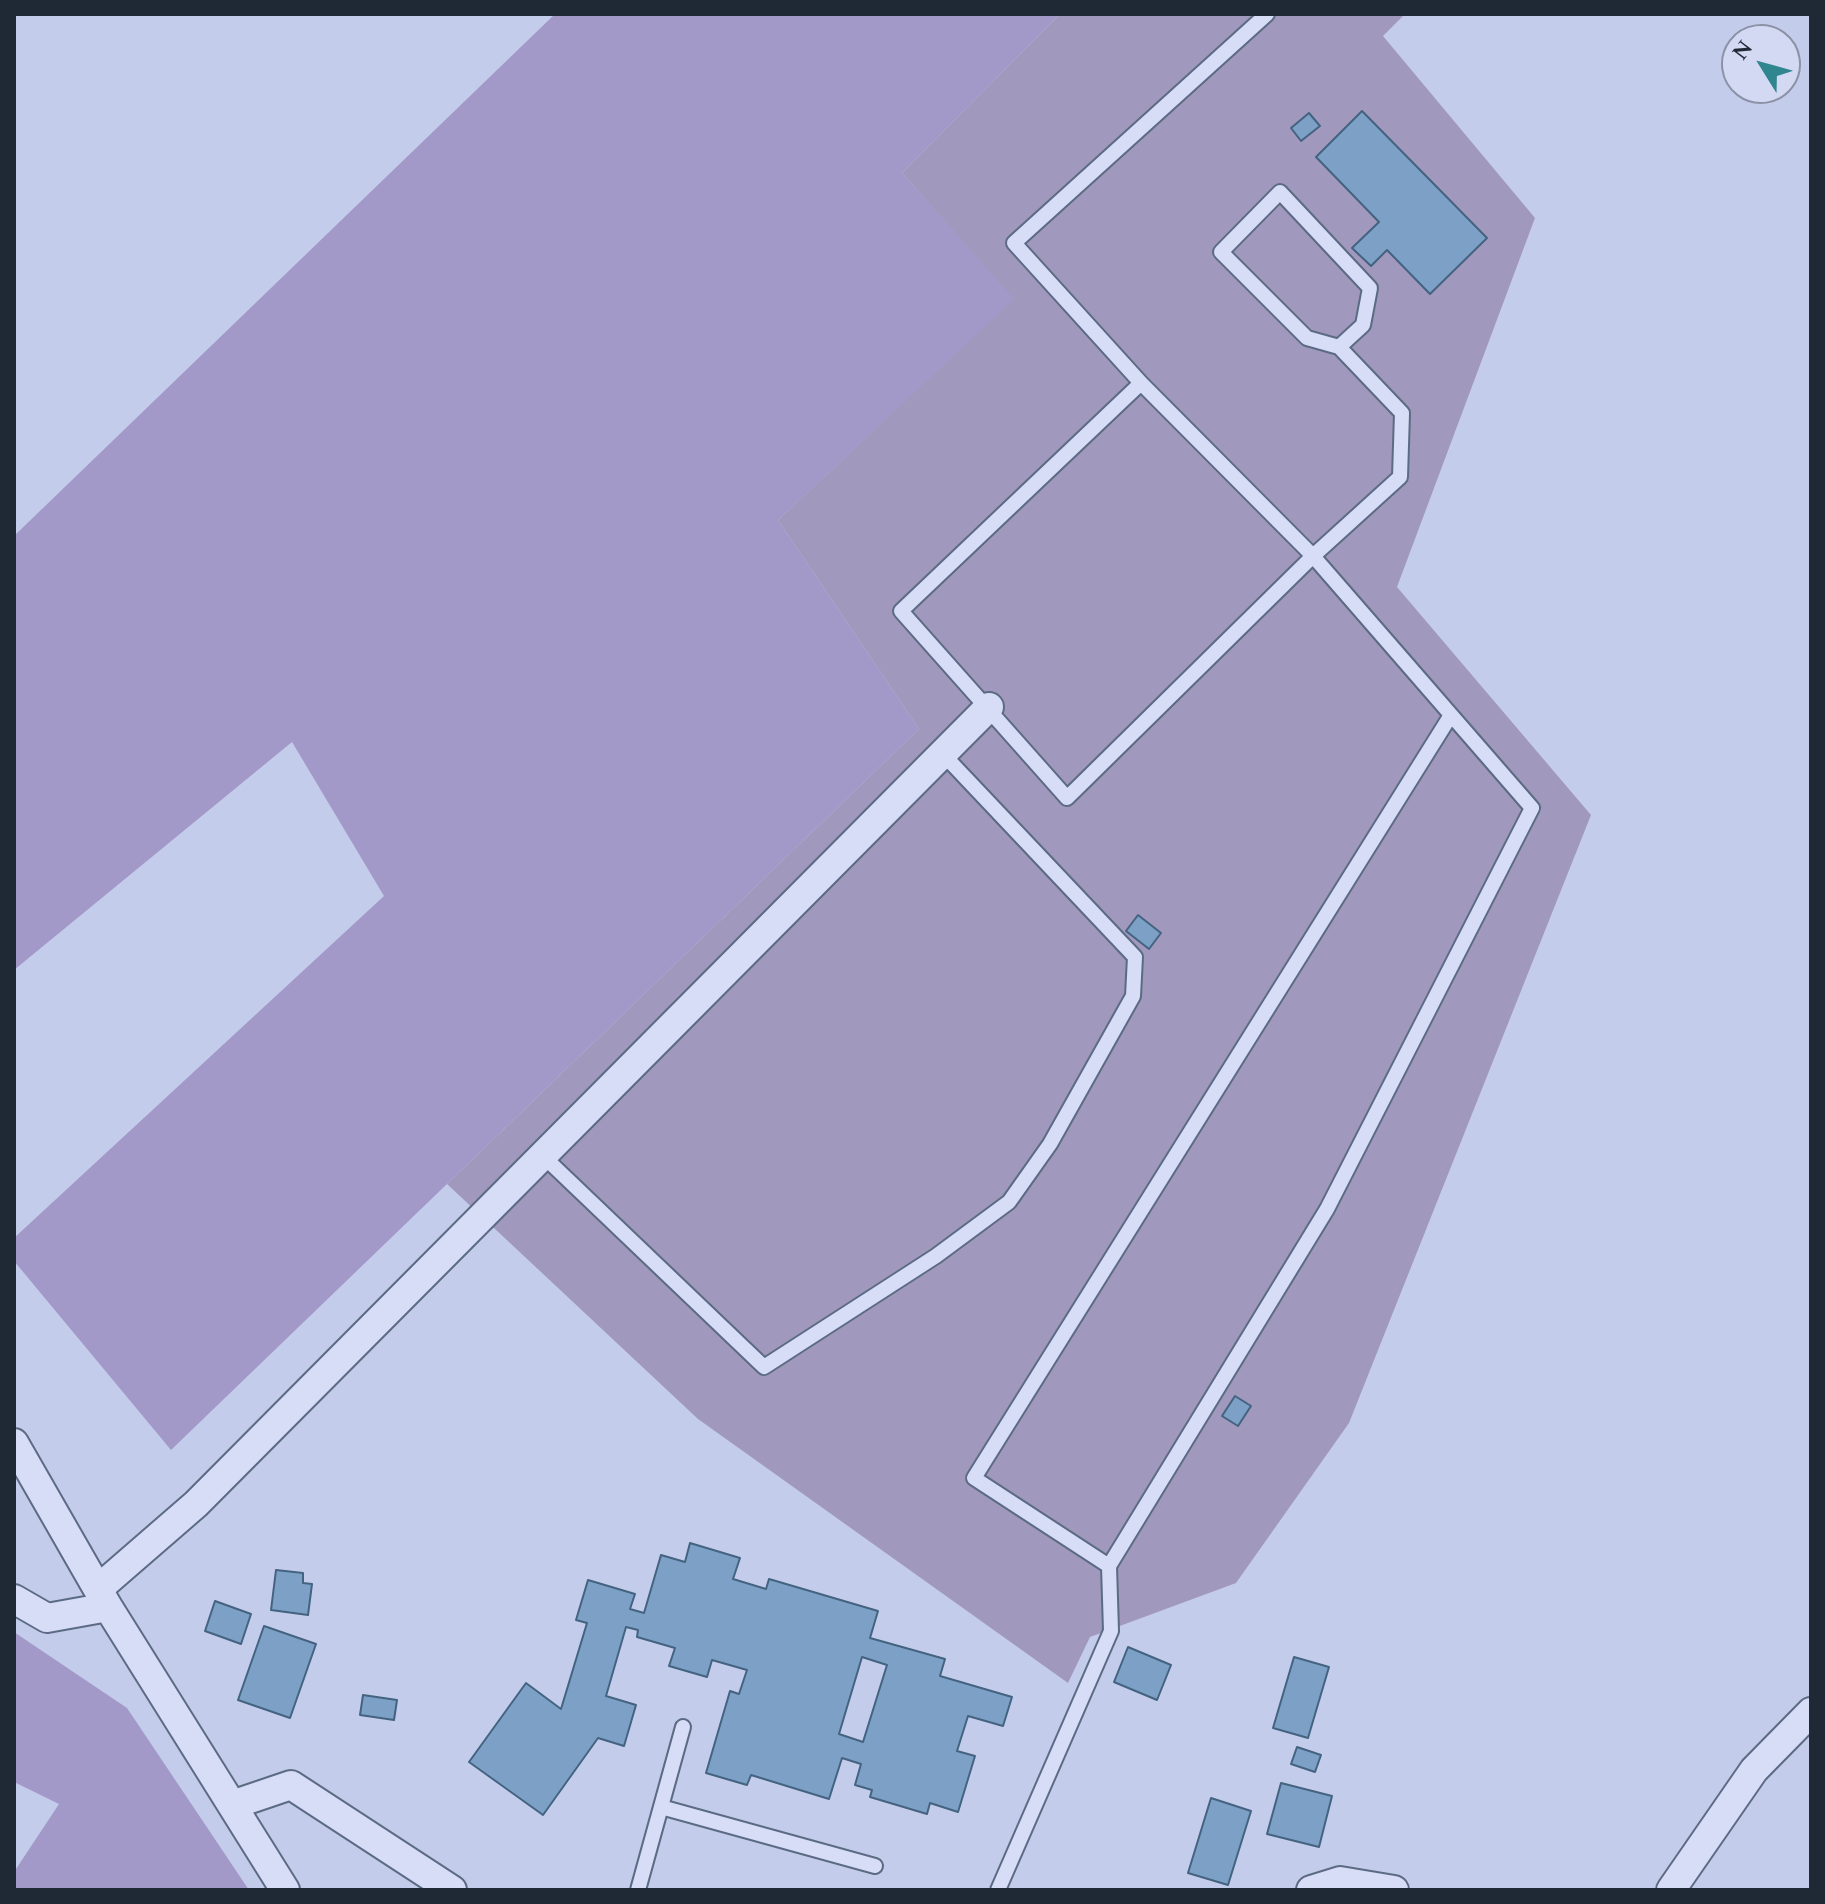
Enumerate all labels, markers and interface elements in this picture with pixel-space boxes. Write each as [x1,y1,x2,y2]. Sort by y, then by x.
north arrow [1721,24,1801,104]
text: N [1724,33,1762,68]

